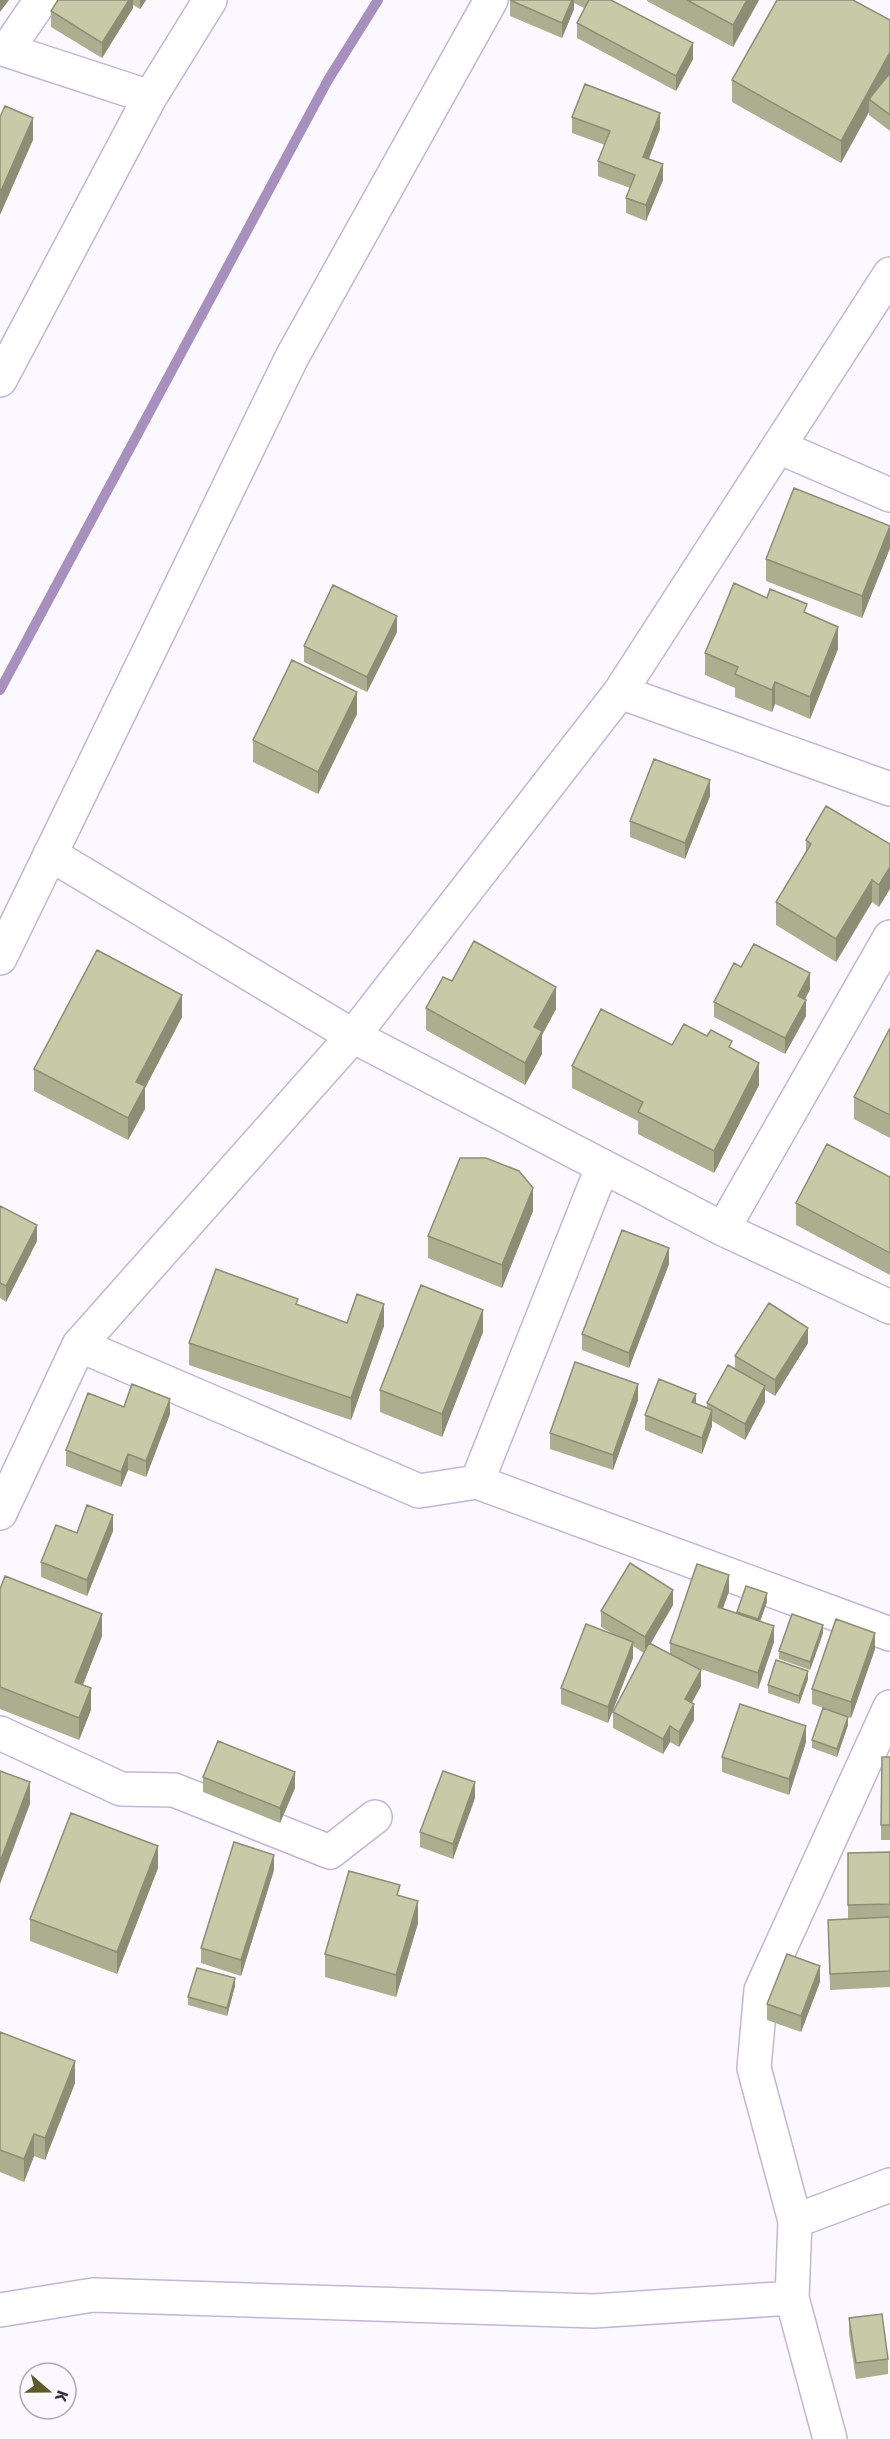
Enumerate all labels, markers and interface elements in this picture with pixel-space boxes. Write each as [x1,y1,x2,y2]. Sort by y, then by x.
north arrow [18,2361,78,2421]
text: K [51,2388,72,2405]

